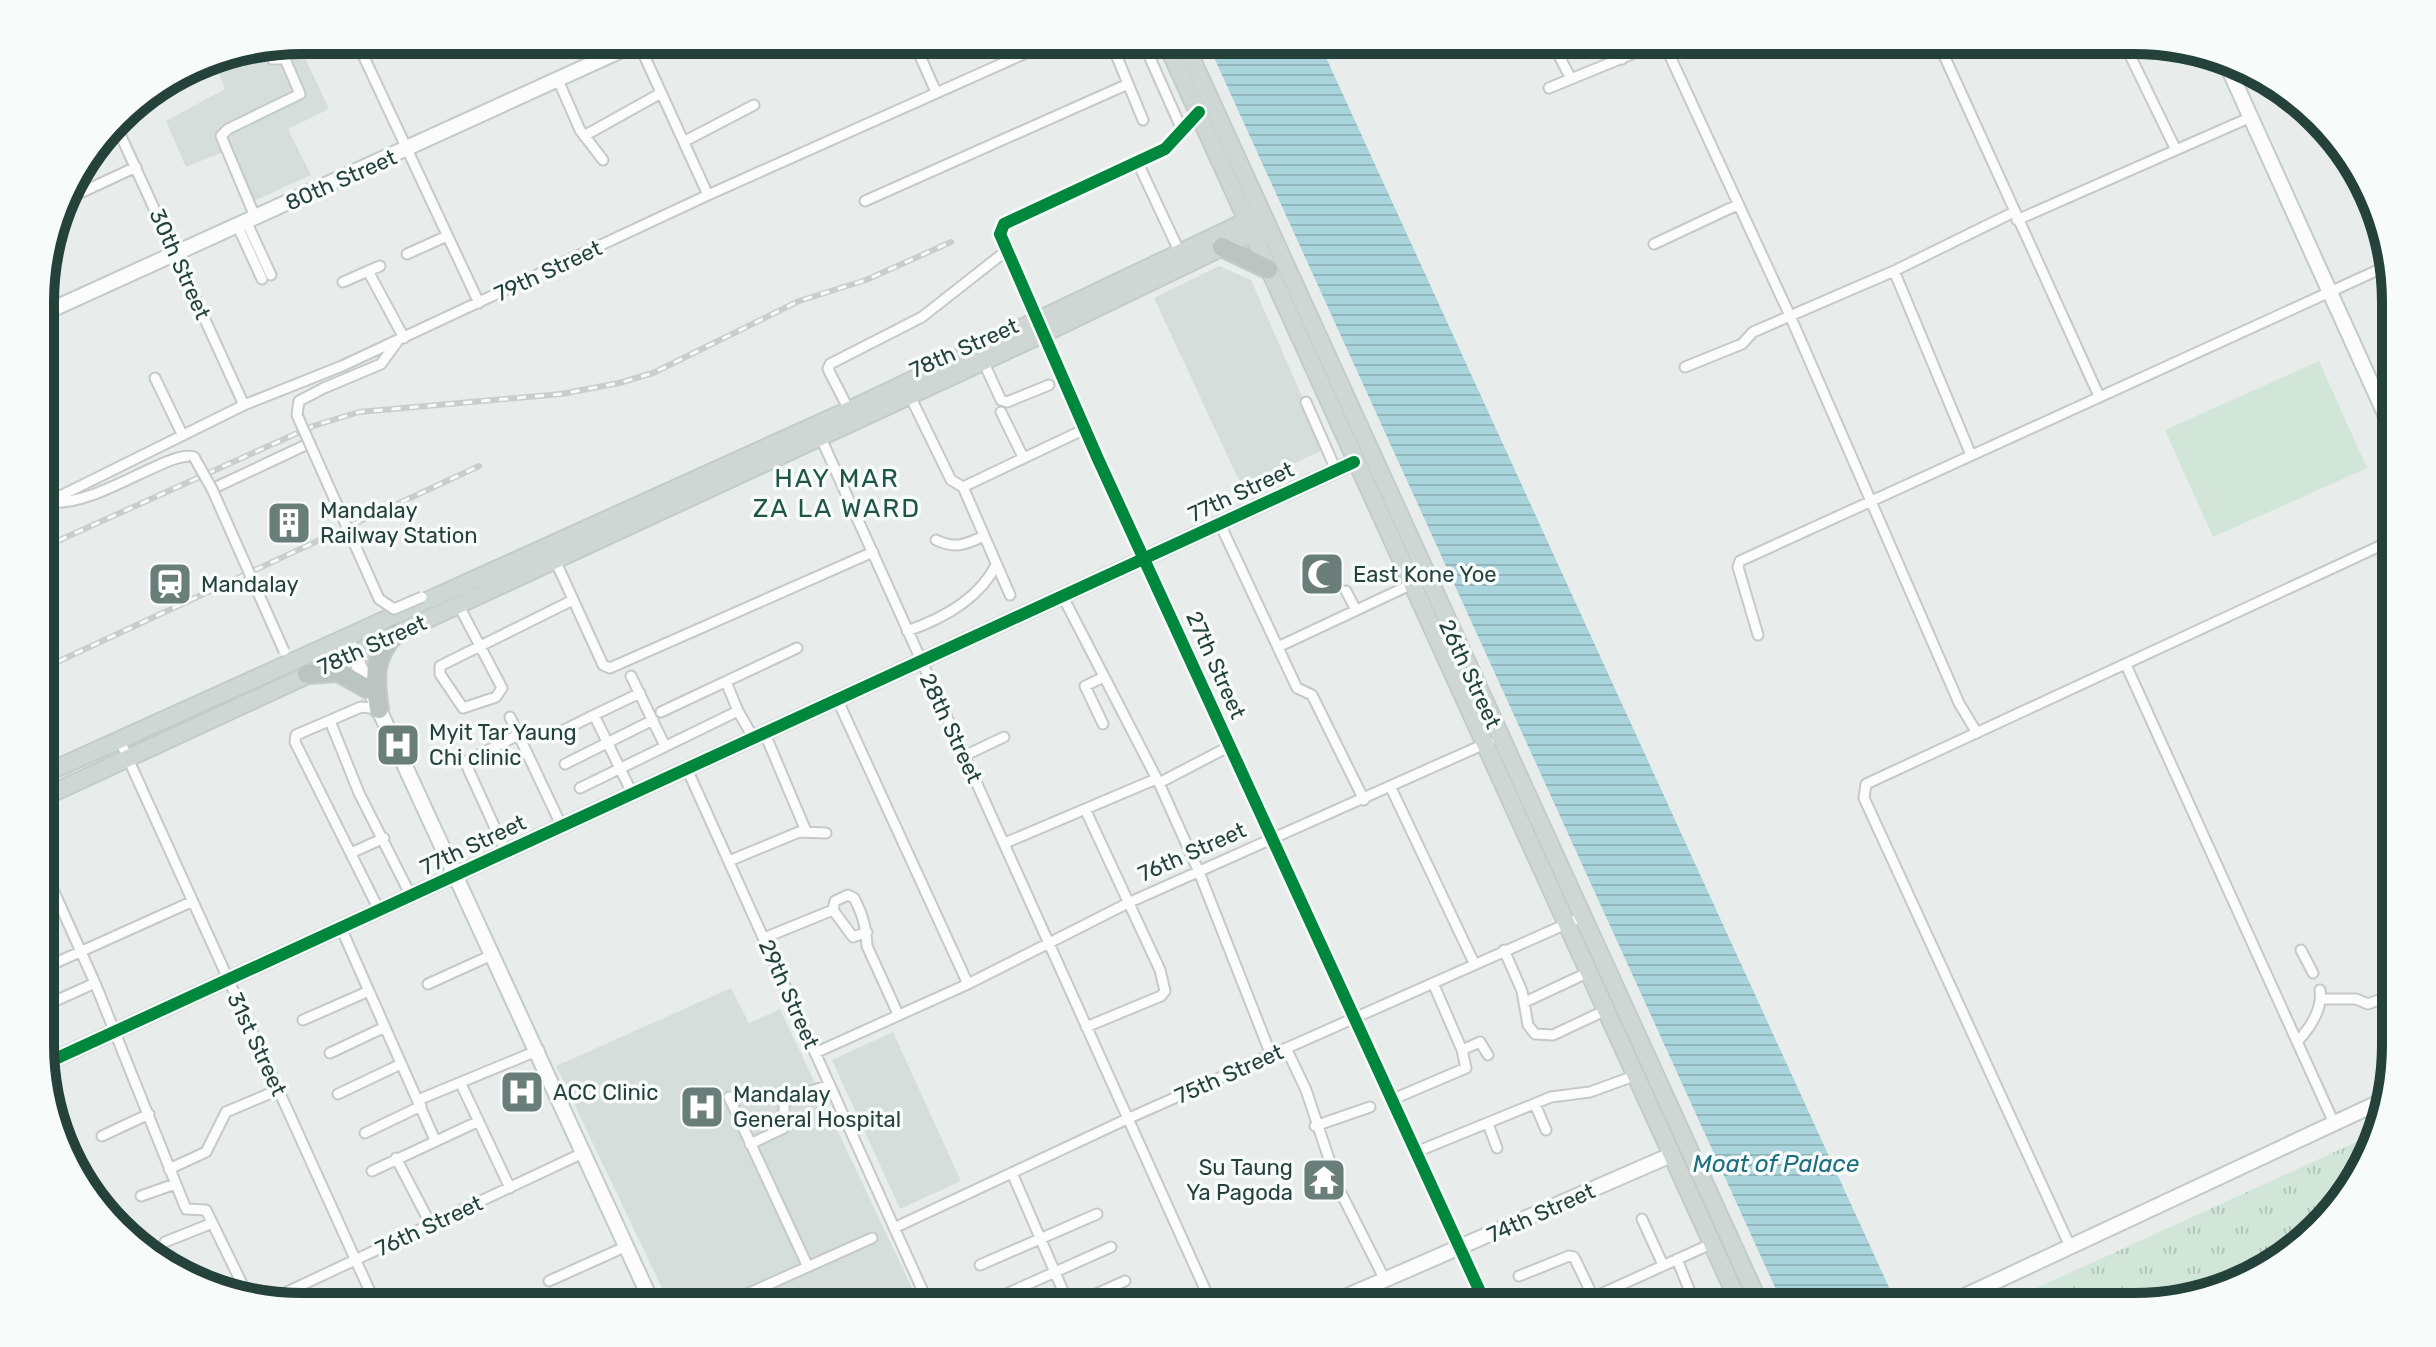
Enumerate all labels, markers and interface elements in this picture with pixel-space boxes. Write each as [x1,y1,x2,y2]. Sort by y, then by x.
street label: 80th Street [281,143,401,217]
street label: 30th Street [144,205,217,324]
street label: 79th Street [490,234,606,308]
street label: 78th Street [905,312,1023,384]
street label: 77th Street [1184,456,1299,528]
district label: HAY MAR ZA LA WARD [753,463,921,524]
place label: Mandalay Railway Station [320,497,478,549]
building icon: Mandalay Railway Station [265,499,313,547]
mosque icon: East Kone Yoe [1298,550,1346,598]
station icon: Mandalay [146,560,194,608]
place label: East Kone Yoe [1353,561,1497,588]
place label: Mandalay [201,571,299,598]
street label: 27th Street [1180,607,1252,723]
street label: 78th Street [313,609,431,681]
street label: 26th Street [1433,615,1507,733]
street label: 28th Street [914,669,988,787]
place label: Myit Tar Yaung Chi clinic [429,719,577,771]
hospital icon: Myit Tar Yaung Chi clinic [374,721,422,769]
street label: 77th Street [416,809,531,881]
street label: 76th Street [1134,816,1250,888]
street label: 29th Street [753,935,825,1053]
street label: 31st Street [221,988,293,1100]
street label: 75th Street [1171,1038,1288,1110]
hospital icon: ACC Clinic [498,1068,546,1116]
place label: ACC Clinic [553,1079,658,1106]
place label: Mandalay General Hospital [733,1081,901,1133]
hospital icon: Mandalay General Hospital [678,1083,726,1131]
water label: Moat of Palace [1693,1150,1859,1178]
place label: Su Taung Ya Pagoda [1186,1154,1293,1206]
temple icon: Su Taung Ya Pagoda [1300,1156,1348,1204]
street label: 74th Street [1483,1177,1599,1249]
street label: 76th Street [371,1189,487,1263]

